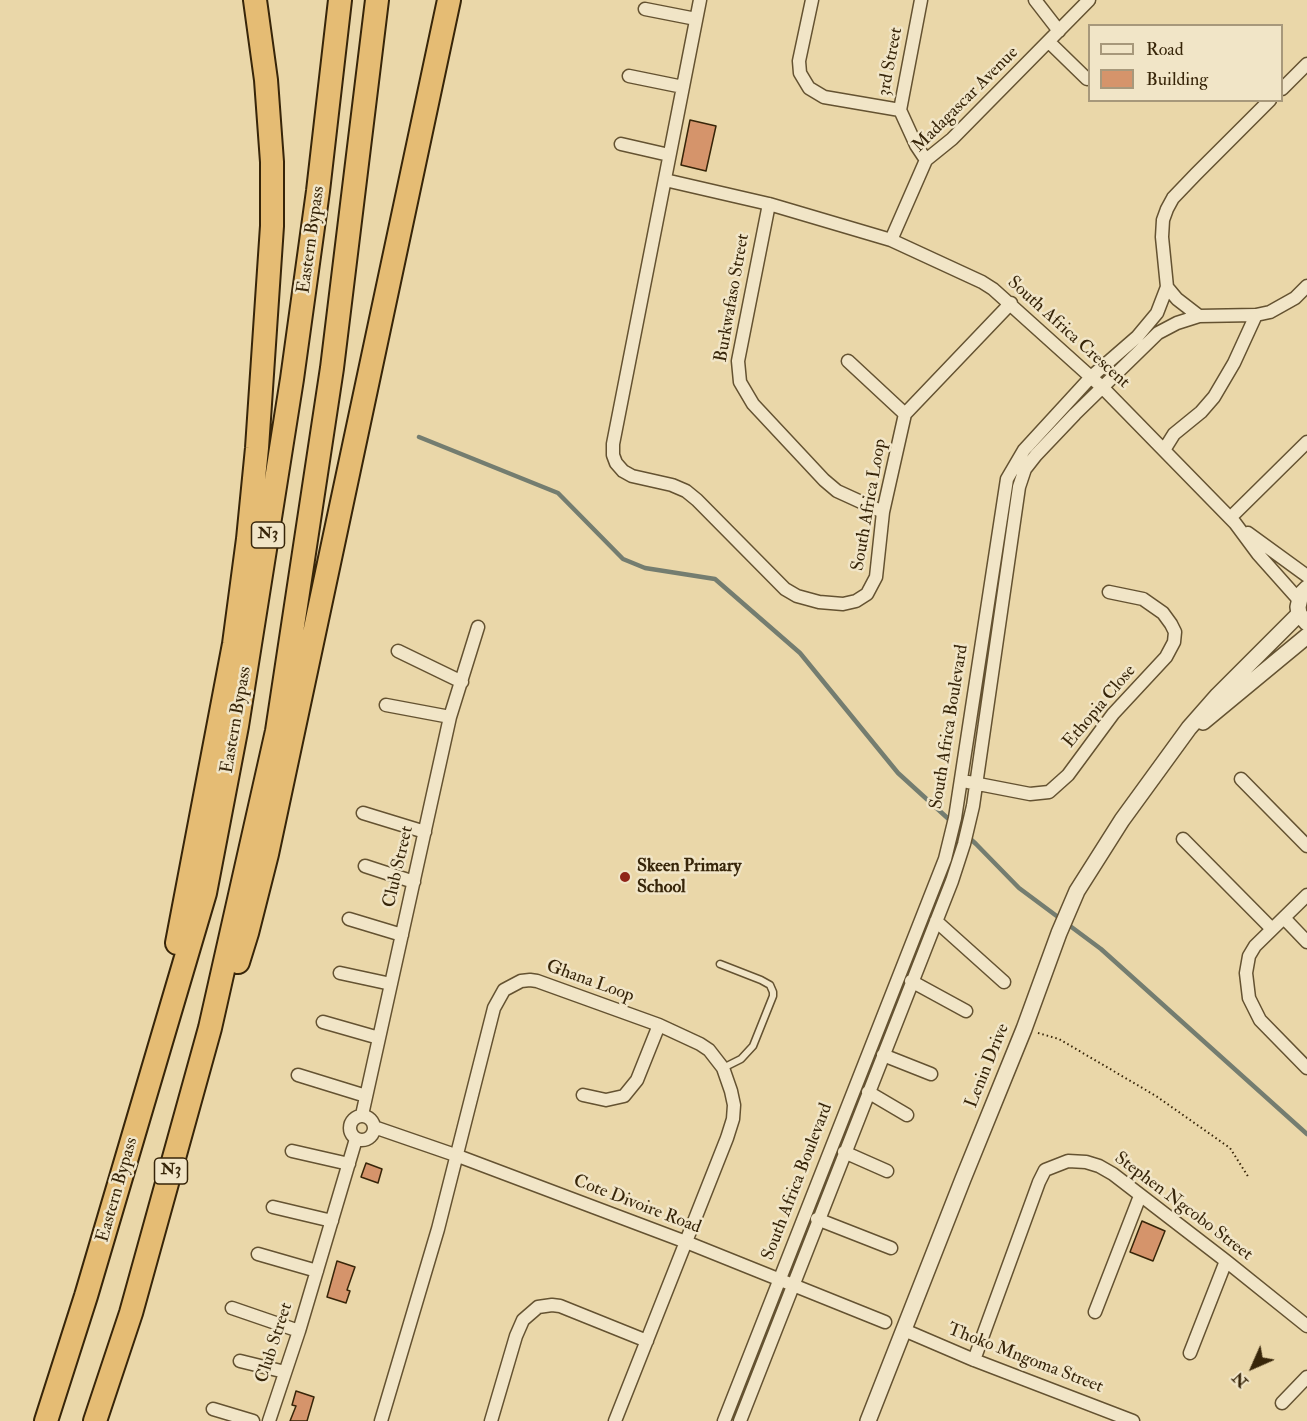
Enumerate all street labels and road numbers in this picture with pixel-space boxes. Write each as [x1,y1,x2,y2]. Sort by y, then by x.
street label: 3rd Street [874,26,908,98]
street label: Madagascar Avenue [909,43,1023,157]
street label: Eastern Bypass [294,185,330,295]
street label: Burkwafaso Street [711,232,755,364]
street label: South Africa Crescent [1002,272,1134,394]
street label: South Africa Loop [848,437,892,573]
road number: N3 [252,522,284,548]
street label: South Africa Boulevard [926,643,974,811]
street label: Ethopia Close [1059,661,1141,753]
street label: Eastern Bypass [217,665,257,775]
street label: Club Street [379,824,419,910]
street label: Ghana Loop [543,956,637,1008]
street label: Lenin Drive [961,1021,1015,1111]
street label: South Africa Boulevard [758,1100,838,1264]
street label: Eastern Bypass [93,1135,143,1245]
street label: Stephen Ngcobo Street [1110,1148,1256,1266]
road number: N3 [154,1158,188,1184]
street label: Cote Divoire Road [570,1171,704,1239]
street label: Club Street [252,1300,298,1386]
street label: Thoko Mngoma Street [944,1319,1106,1399]

